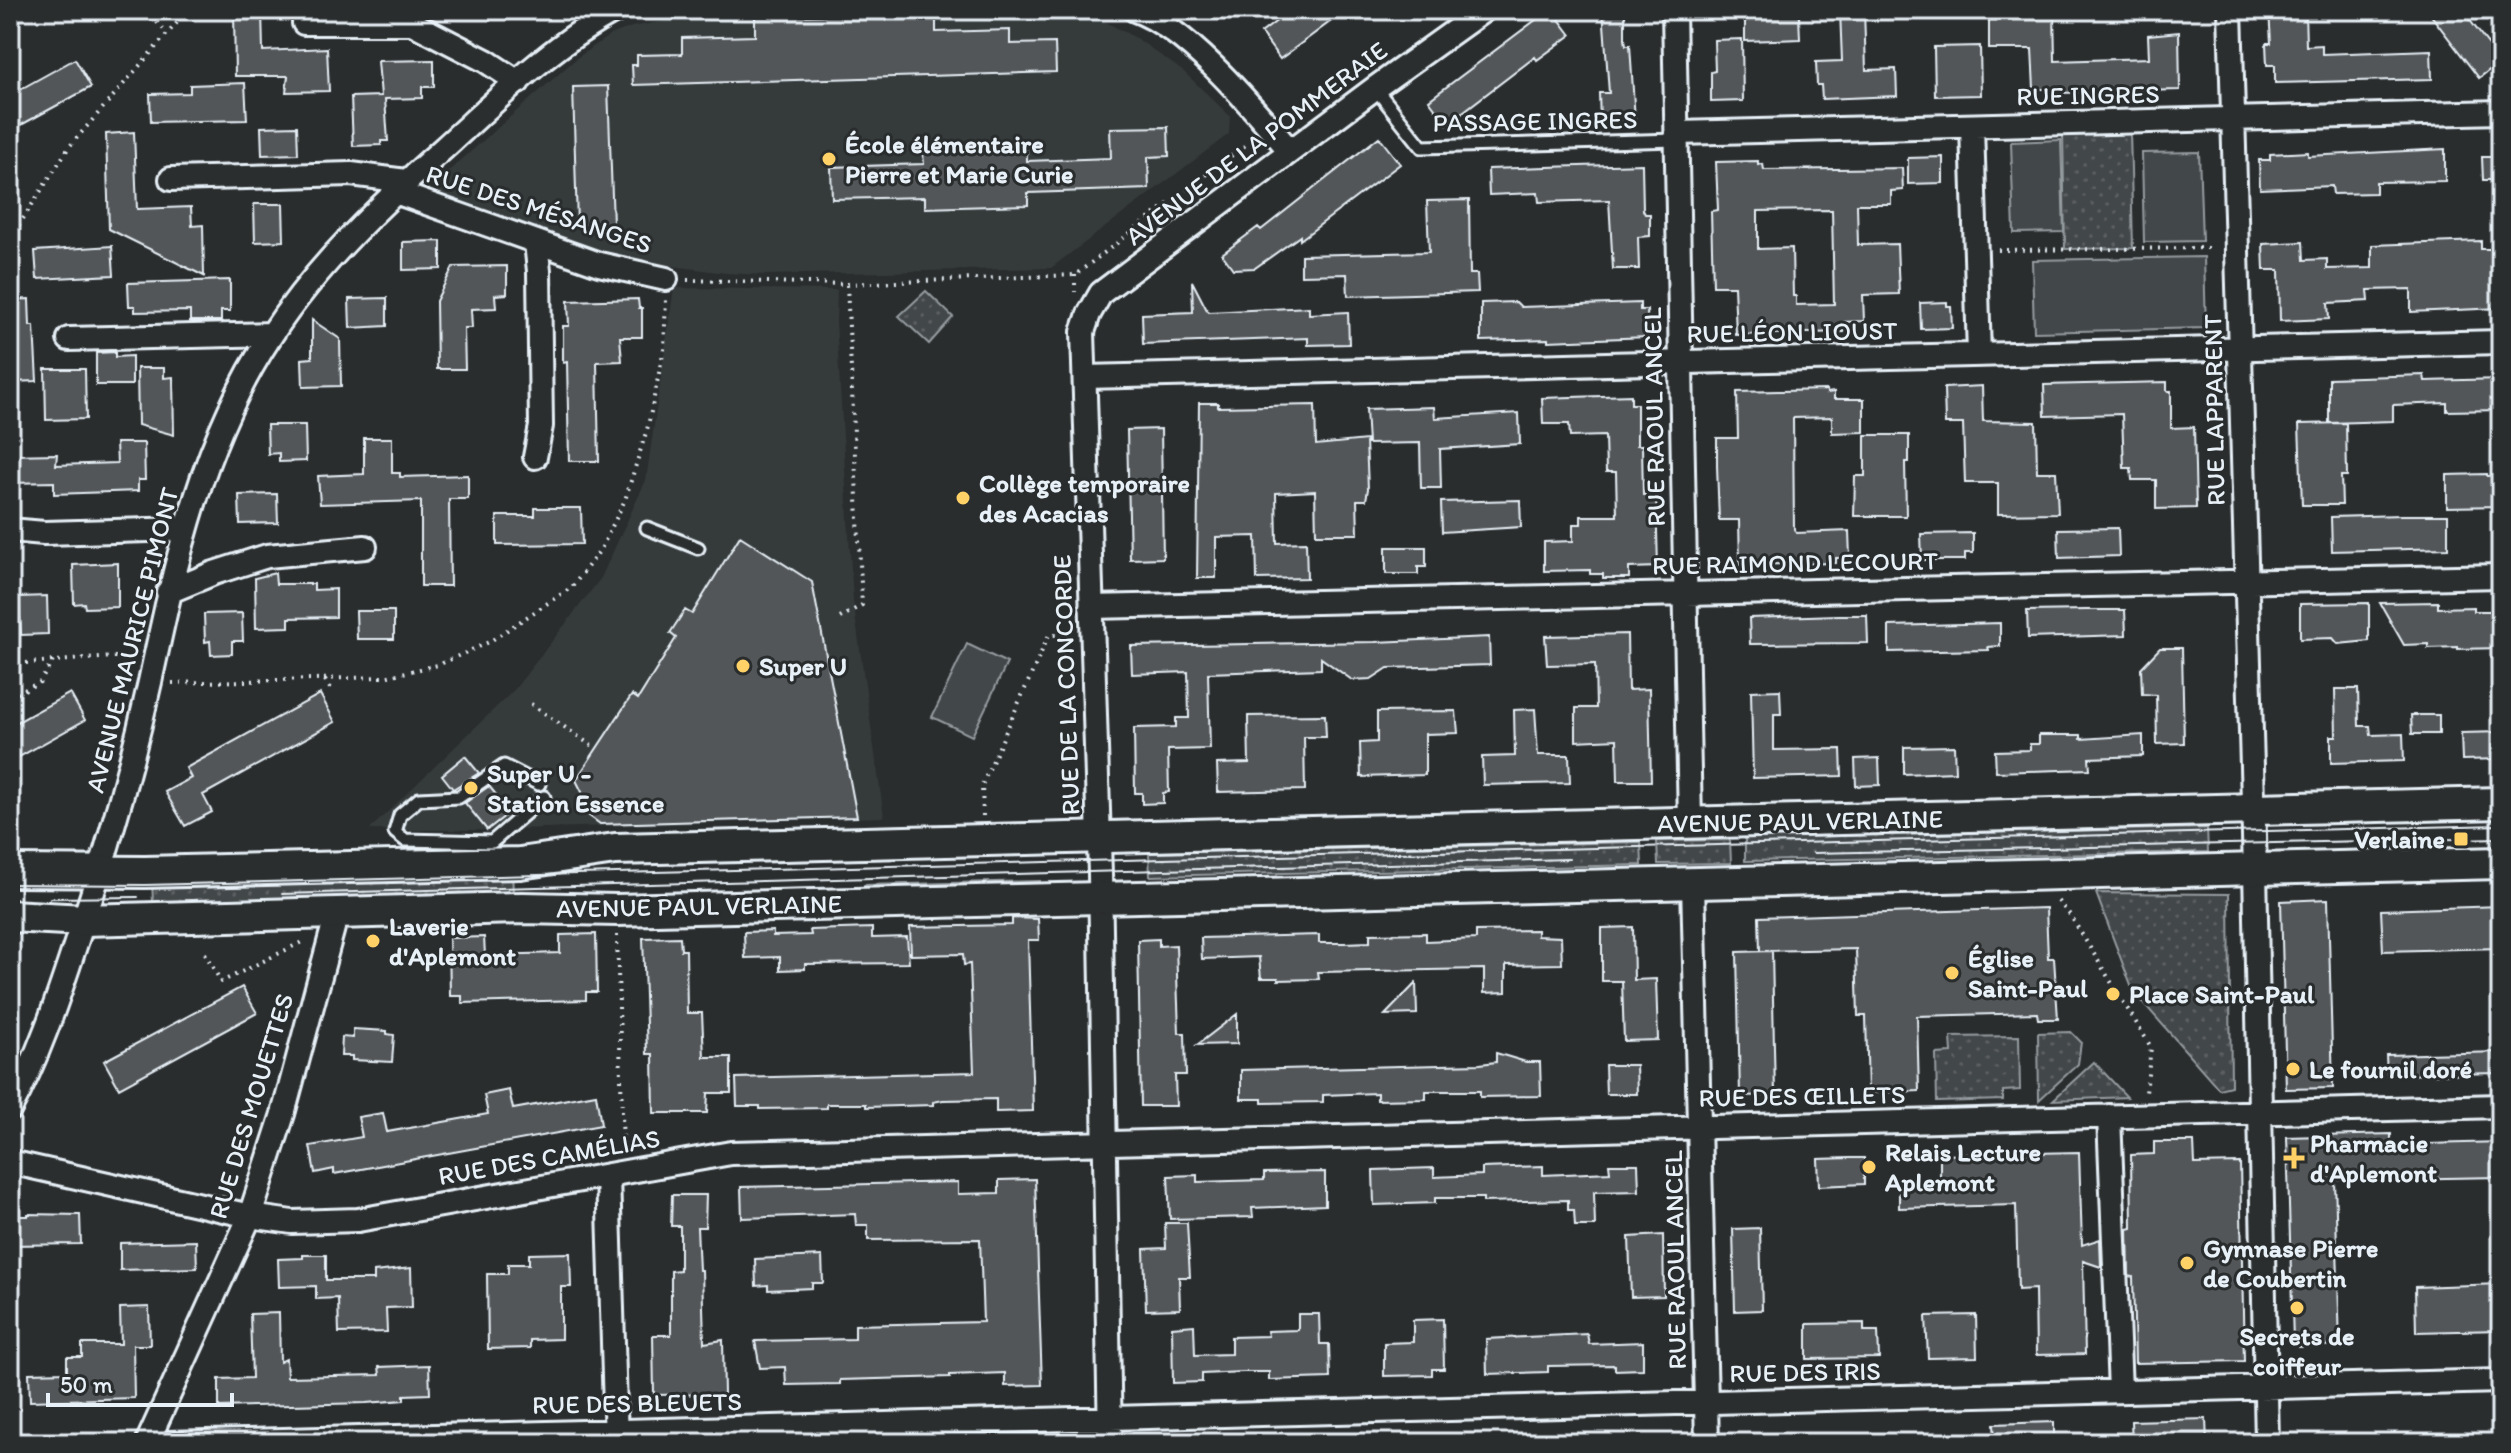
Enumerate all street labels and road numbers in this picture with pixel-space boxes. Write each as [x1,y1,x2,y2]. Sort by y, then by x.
street label: AVENUE DE LA POMMERAIE [1119,34,1393,252]
street label: RUE INGRES [2016,78,2160,112]
street label: PASSAGE INGRES [1432,103,1638,139]
street label: RUE DES MÉSANGES [422,157,656,261]
street label: RUE RAOUL ANCEL [1636,307,1672,527]
street label: RUE LAPPARENT [2196,313,2232,506]
street label: RUE LÉON LIOUST [1686,314,1898,350]
street label: AVENUE MAURICE PIMONT [79,484,186,796]
street label: RUE RAIMOND LECOURT [1652,545,1939,581]
street label: RUE DE LA CONCORDE [1045,554,1087,816]
street label: AVENUE PAUL VERLAINE [1657,803,1943,839]
street label: AVENUE PAUL VERLAINE [556,888,842,924]
street label: RUE DES MOUETTES [202,990,300,1222]
street label: RUE DES ŒILLETS [1698,1078,1906,1114]
street label: RUE DES CAMÉLIAS [436,1122,662,1192]
street label: RUE RAOUL ANCEL [1657,1150,1693,1370]
street label: RUE DES IRIS [1729,1355,1881,1389]
street label: RUE DES BLEUETS [532,1385,742,1421]

